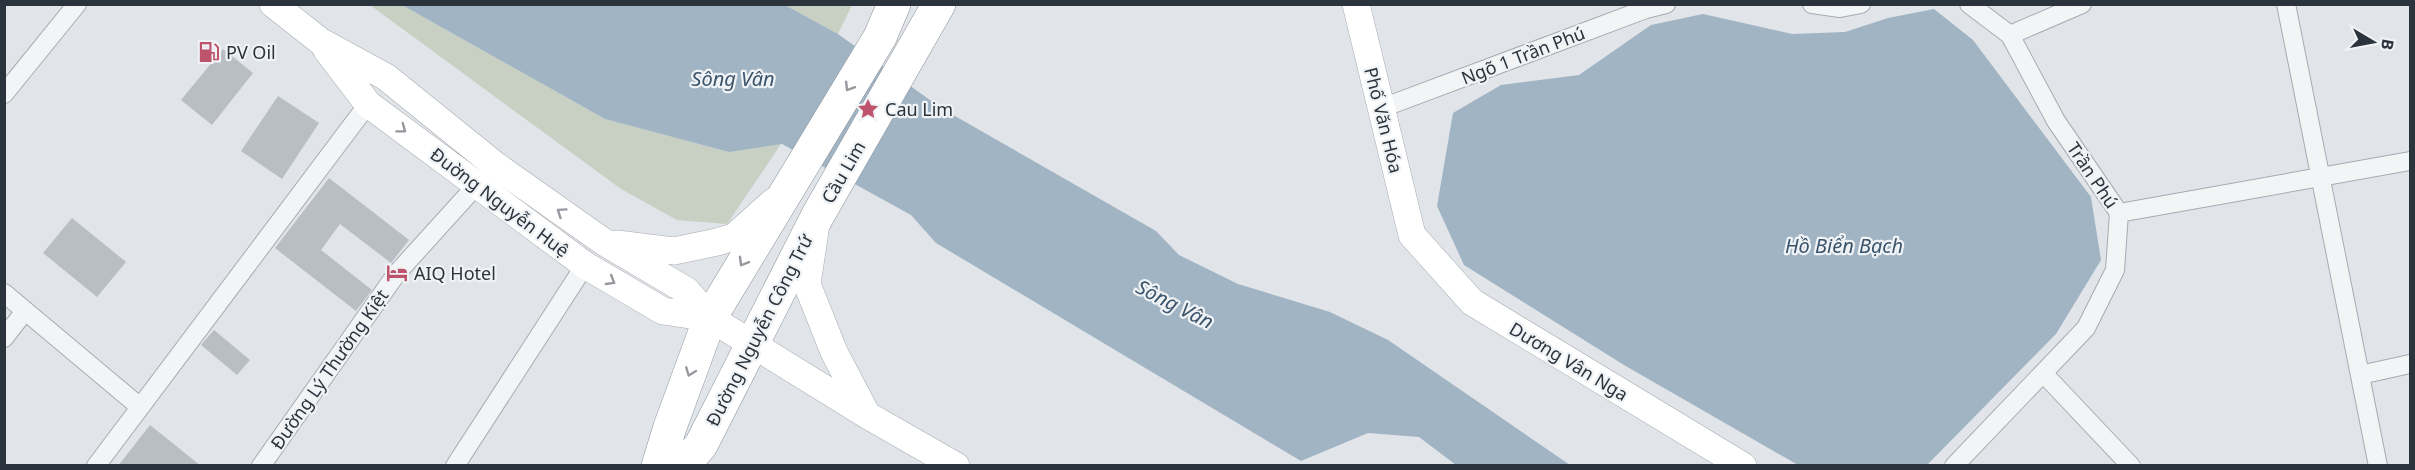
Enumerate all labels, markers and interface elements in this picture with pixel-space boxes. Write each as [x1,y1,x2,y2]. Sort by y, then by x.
north arrow [2343,12,2403,72]
street label: Ngõ 1 Trần Phú [1458,20,1588,90]
text: B [2376,37,2400,52]
fuel station icon: PV Oil [197,40,221,64]
place label: PV Oil [226,40,276,64]
water label: Sông Vân [691,65,775,92]
street label: Phố Văn Hóa [1359,65,1409,175]
one-way arrow [844,81,856,91]
place icon: Cau Lim [856,97,880,121]
place label: Cau Lim [885,97,953,121]
one-way arrow [396,122,407,133]
street label: Cầu Lim [816,136,870,208]
street label: Trần Phú [2062,137,2124,213]
street label: Đuờng Nguyễn Huệ [426,142,574,262]
one-way arrow [557,208,568,219]
street label: Đường Nguyễn Công Trứ [700,229,818,430]
water label: Hồ Biển Bạch [1785,232,1903,259]
one-way arrow [739,256,750,266]
hotel icon: AIQ Hotel [385,261,409,285]
place label: AIQ Hotel [414,261,496,285]
one-way arrow [605,273,615,285]
water label: Sông Vân [1132,273,1218,335]
street label: Đường Lý Thường Kiệt [265,284,394,454]
street label: Dương Vân Nga [1505,316,1633,406]
one-way arrow [685,366,697,377]

